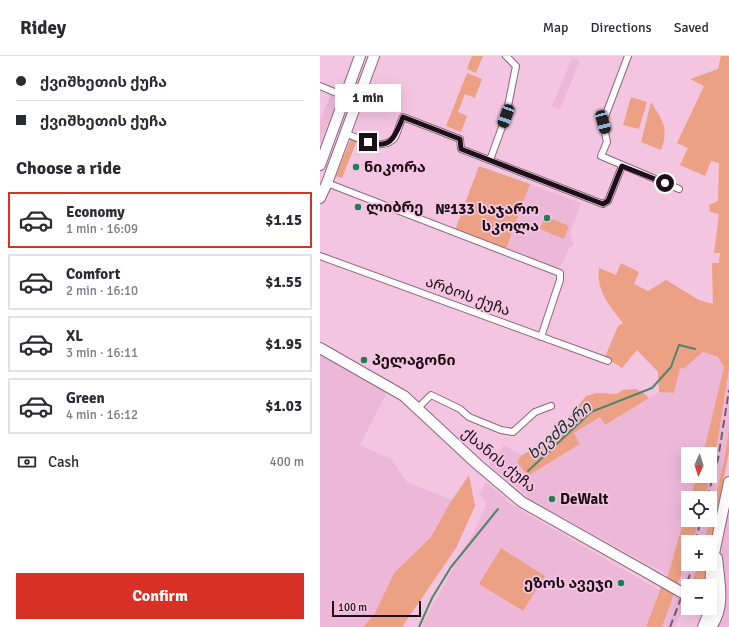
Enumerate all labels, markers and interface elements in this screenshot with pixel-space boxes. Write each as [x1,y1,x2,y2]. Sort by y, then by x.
text: Ridey [20,16,66,40]
text: Map [543,19,569,36]
text: Directions [591,19,652,36]
text: Saved [674,19,709,36]
text: ქვიშხეთის ქუჩა [40,73,167,91]
callout: 1 min [335,84,401,112]
text: 1 min [352,90,384,106]
car [496,103,516,129]
car [594,109,612,135]
text: ქვიშხეთის ქუჩა [40,112,167,130]
route end [359,133,377,151]
text: Choose a ride [16,157,121,179]
place label: ნიკორა [364,158,426,176]
marker: ნიკორა [351,162,361,172]
route start [656,174,674,192]
place label: ლიბრე [366,198,423,216]
place label: №133 საჯარო სკოლა [435,200,539,235]
icon: car [18,202,54,238]
marker: ლიბრე [353,202,363,212]
text: Economy [66,203,125,221]
text: $1.15 [265,211,302,229]
marker: №133 საჯარო სკოლა [542,213,552,223]
text: 1 min · 16:09 [66,221,138,237]
icon: car [18,264,54,300]
text: Comfort [66,265,120,283]
street label: არბოს ქუჩა [423,272,513,320]
text: $1.55 [265,273,302,291]
text: 2 min · 16:10 [66,283,138,299]
icon: car [18,326,54,362]
text: XL [66,327,83,345]
text: $1.95 [265,335,302,353]
text: 3 min · 16:11 [66,345,138,361]
place label: პელაგონი [372,351,456,369]
marker: პელაგონი [359,355,369,365]
icon: car [18,388,54,424]
text: Green [66,389,105,407]
text: $1.03 [265,397,302,415]
water label: ხევძმარი [524,397,596,464]
text: 4 min · 16:12 [66,407,138,423]
street label: ქსანის ქუჩა [458,424,540,496]
north arrow [681,447,717,483]
map controls [681,447,717,615]
icon: cash [16,451,38,473]
text: Cash [48,453,79,471]
text: 400 m [270,454,304,470]
place label: DeWalt [560,490,609,508]
button: locate [681,491,717,527]
marker: DeWalt [547,494,557,504]
button: + [681,535,717,571]
button: Confirm [16,573,304,619]
place label: ეზოს ავეჯი [524,574,613,592]
marker: ეზოს ავეჯი [616,578,626,588]
button: − [681,579,717,615]
scale bar [332,599,421,618]
text: 100 m [338,601,367,614]

